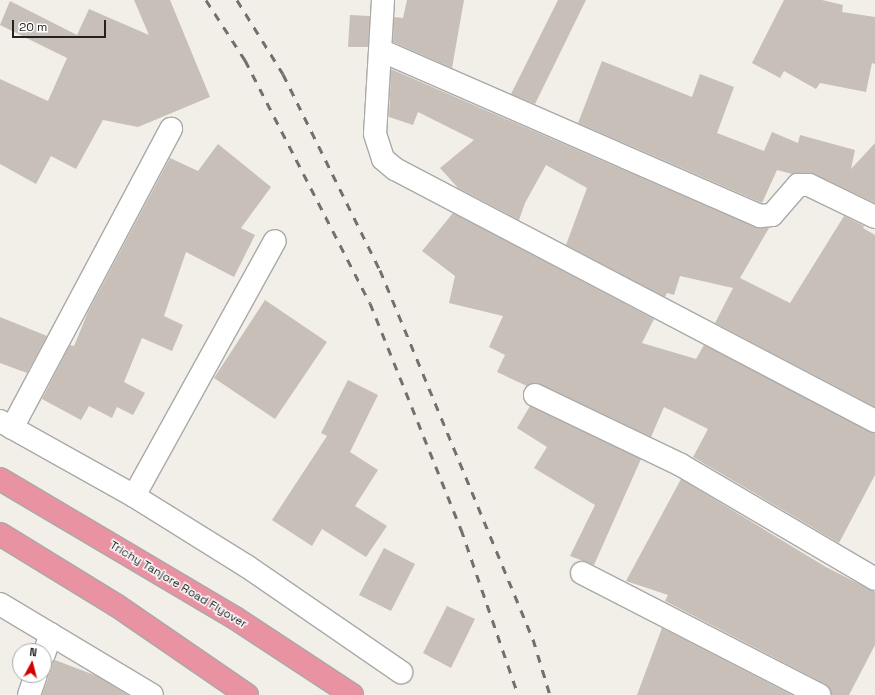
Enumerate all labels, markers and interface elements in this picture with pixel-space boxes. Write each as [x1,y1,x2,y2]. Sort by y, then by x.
scale bar [14,12,108,38]
text: 20 m [19,19,47,35]
street label: Trichy Tanjore Road Flyover [107,538,249,632]
north arrow [12,643,52,683]
text: N [29,645,38,659]

